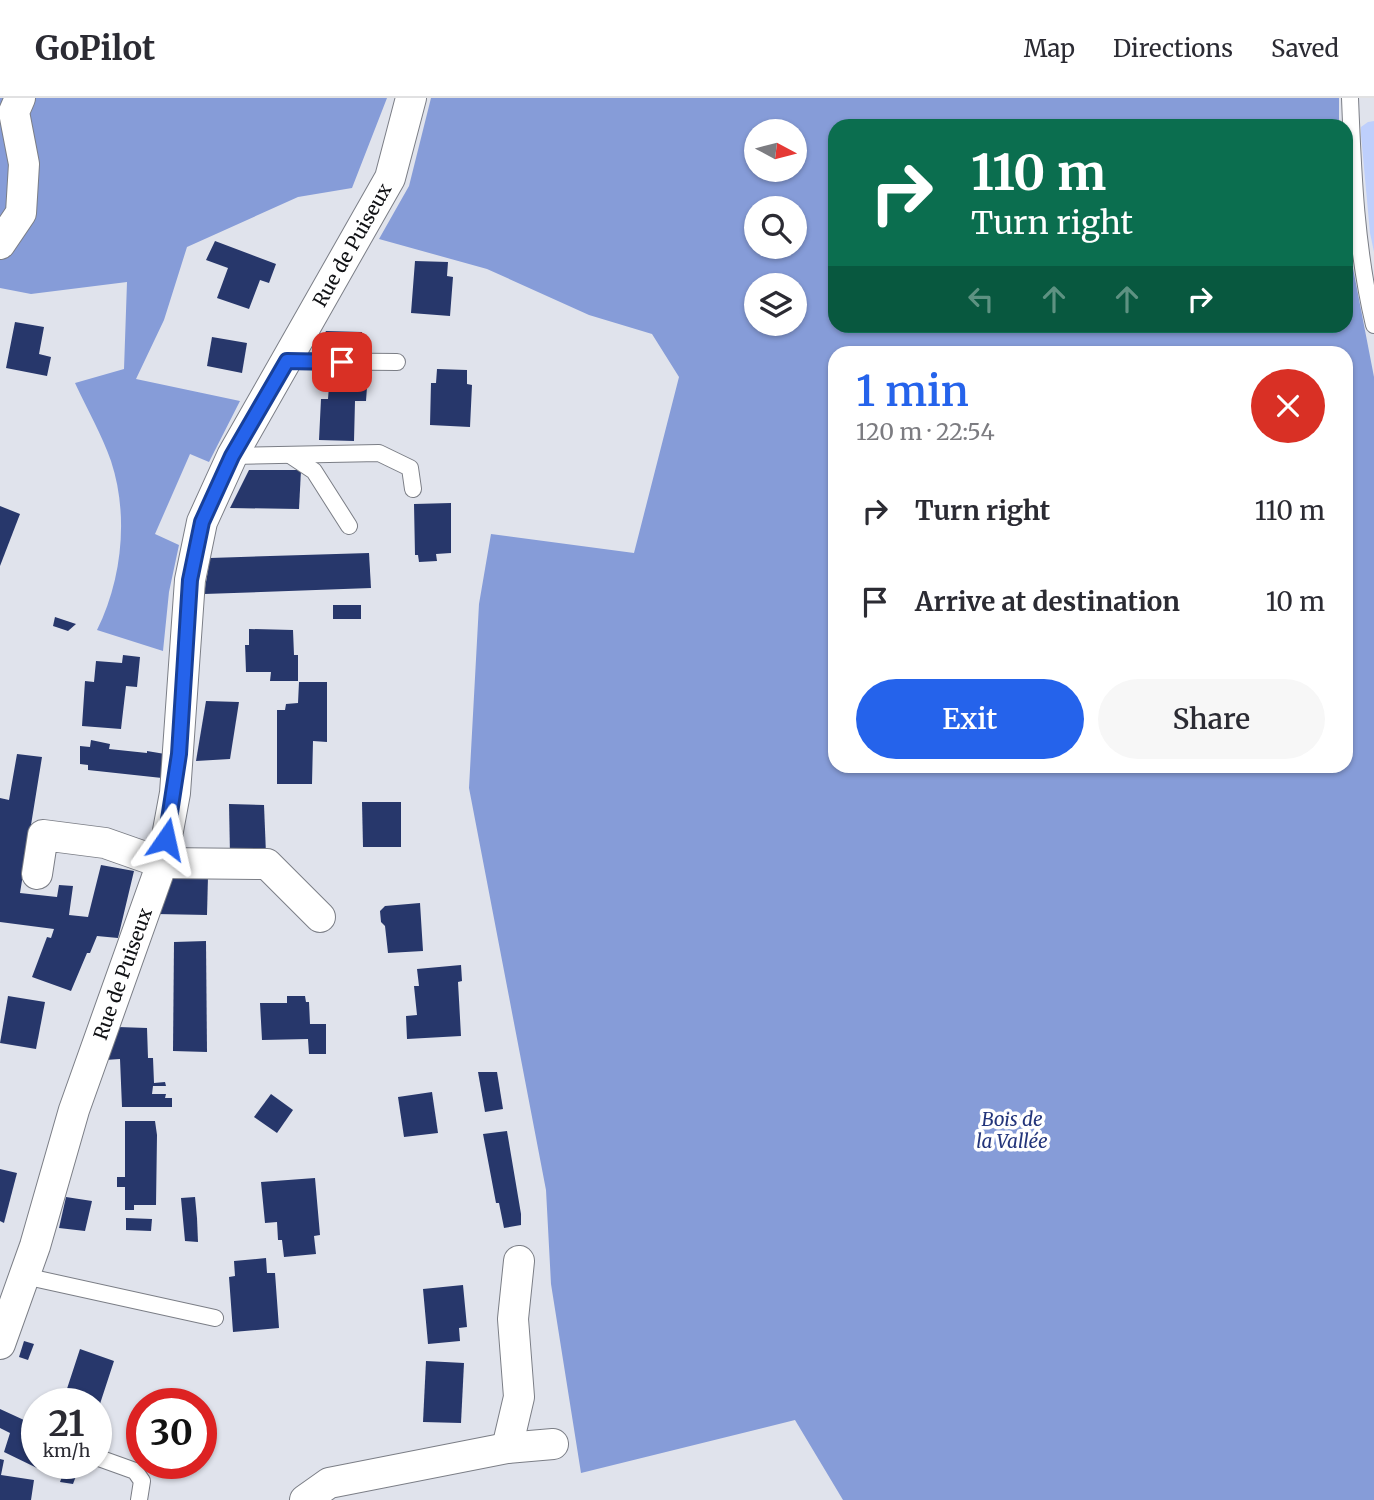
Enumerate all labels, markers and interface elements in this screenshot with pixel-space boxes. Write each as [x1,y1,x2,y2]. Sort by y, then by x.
text: GoPilot [35,28,155,69]
text: Map [1024,33,1075,64]
text: Directions [1113,33,1233,64]
text: Saved [1271,33,1339,64]
north arrow [744,119,807,182]
map controls [744,119,807,336]
text: 110 m [971,142,1106,203]
icon: right [856,147,947,238]
street label: Rue de Puiseux [307,178,397,311]
button: search [744,196,807,259]
text: Turn right [971,203,1133,243]
button: layers [744,273,807,336]
icon: left [962,280,1000,318]
icon: ahead [1035,280,1073,318]
icon: ahead [1108,280,1146,318]
icon: right [1181,280,1219,318]
pin [312,332,372,392]
icon: arrive [323,343,361,381]
text: 1 min [856,365,969,417]
button: close [1251,369,1325,443]
text: 120 m · 22:54 [856,417,995,446]
icon: right [856,492,894,530]
text: Turn right [915,494,1050,527]
text: 110 m [1255,494,1325,527]
icon: arrive [856,583,894,621]
text: Arrive at destination [915,585,1180,618]
text: 10 m [1266,585,1325,618]
button: Exit [856,679,1084,759]
button: Share [1098,679,1325,759]
position arrow [129,802,203,876]
street label: Rue de Puiseux [88,904,157,1043]
park label: Bois de la Vallée [976,1107,1048,1153]
speed limit sign: 30 [126,1388,217,1479]
text: 21 [49,1402,84,1446]
text: km/h [43,1439,90,1462]

